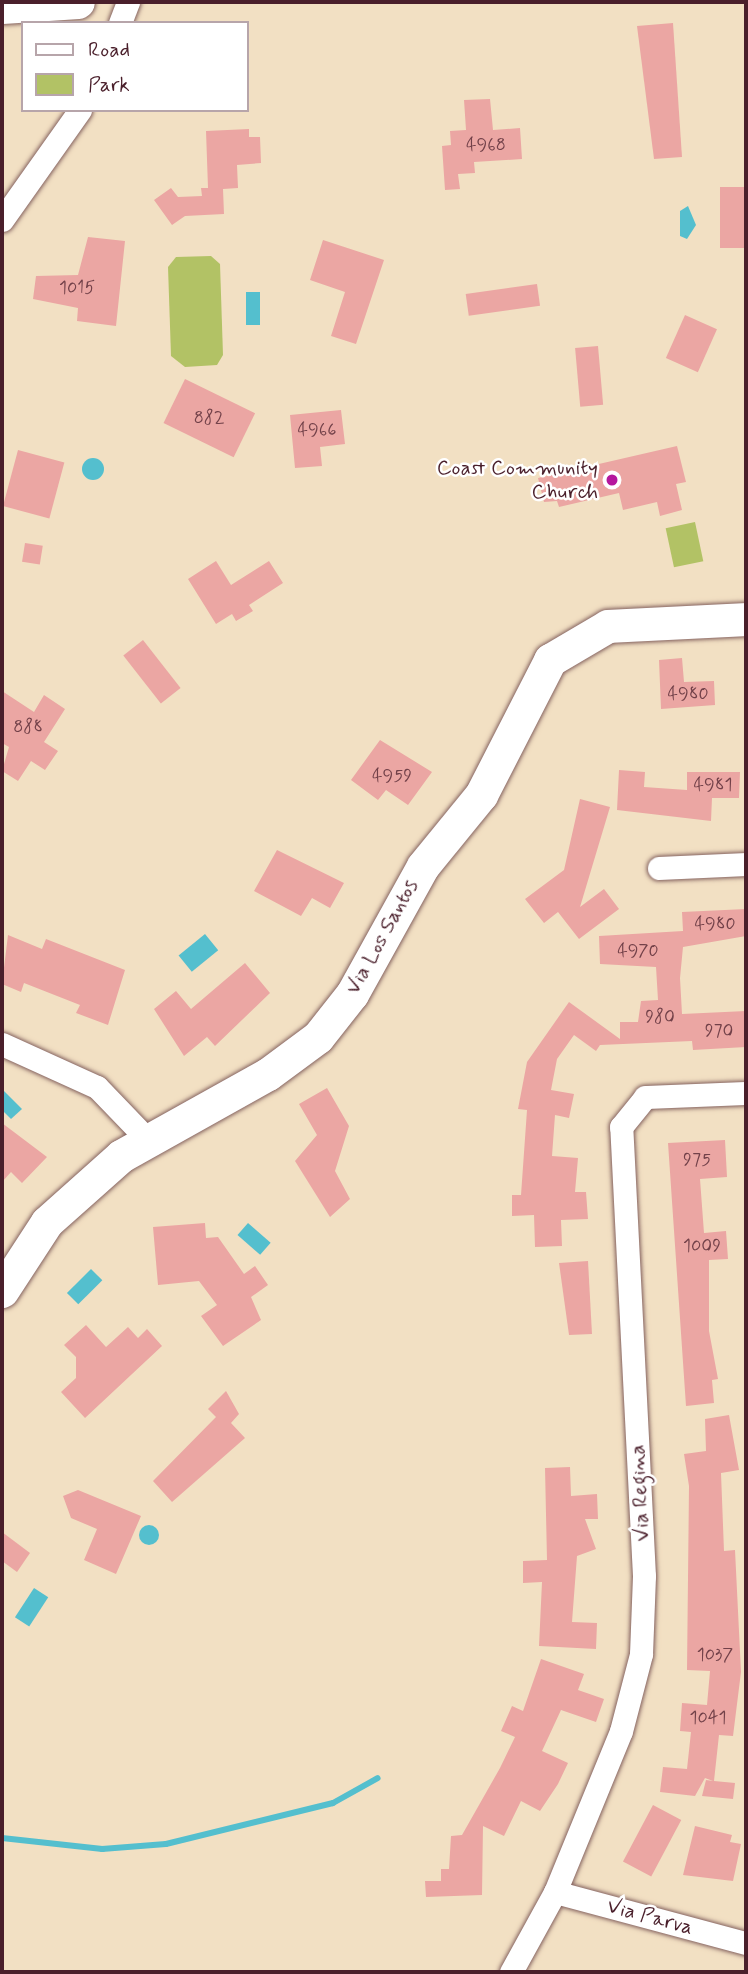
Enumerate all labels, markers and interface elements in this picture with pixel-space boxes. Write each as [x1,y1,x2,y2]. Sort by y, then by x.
legend [21,21,248,112]
text: Road [88,36,130,64]
text: Park [88,71,130,99]
house number: 4968 [466,134,506,156]
house number: 1015 [59,277,95,299]
house number: 882 [194,407,224,429]
house number: 4966 [298,419,336,441]
place label: Coast Community Church [437,455,598,505]
marker: Coast Community Church [604,472,620,488]
house number: 4980 [668,683,708,705]
house number: 888 [13,716,43,738]
house number: 4959 [372,765,412,787]
house number: 4981 [694,774,732,796]
street label: Via Los Santos [339,873,425,1001]
house number: 4980 [695,913,735,935]
house number: 4970 [617,940,659,962]
house number: 980 [645,1006,675,1028]
house number: 970 [705,1020,733,1042]
house number: 975 [683,1149,711,1171]
house number: 1009 [683,1235,721,1257]
street label: Via Regina [625,1442,655,1544]
house number: 1037 [697,1644,733,1666]
house number: 1041 [690,1707,726,1729]
street label: Via Parva [606,1894,694,1940]

